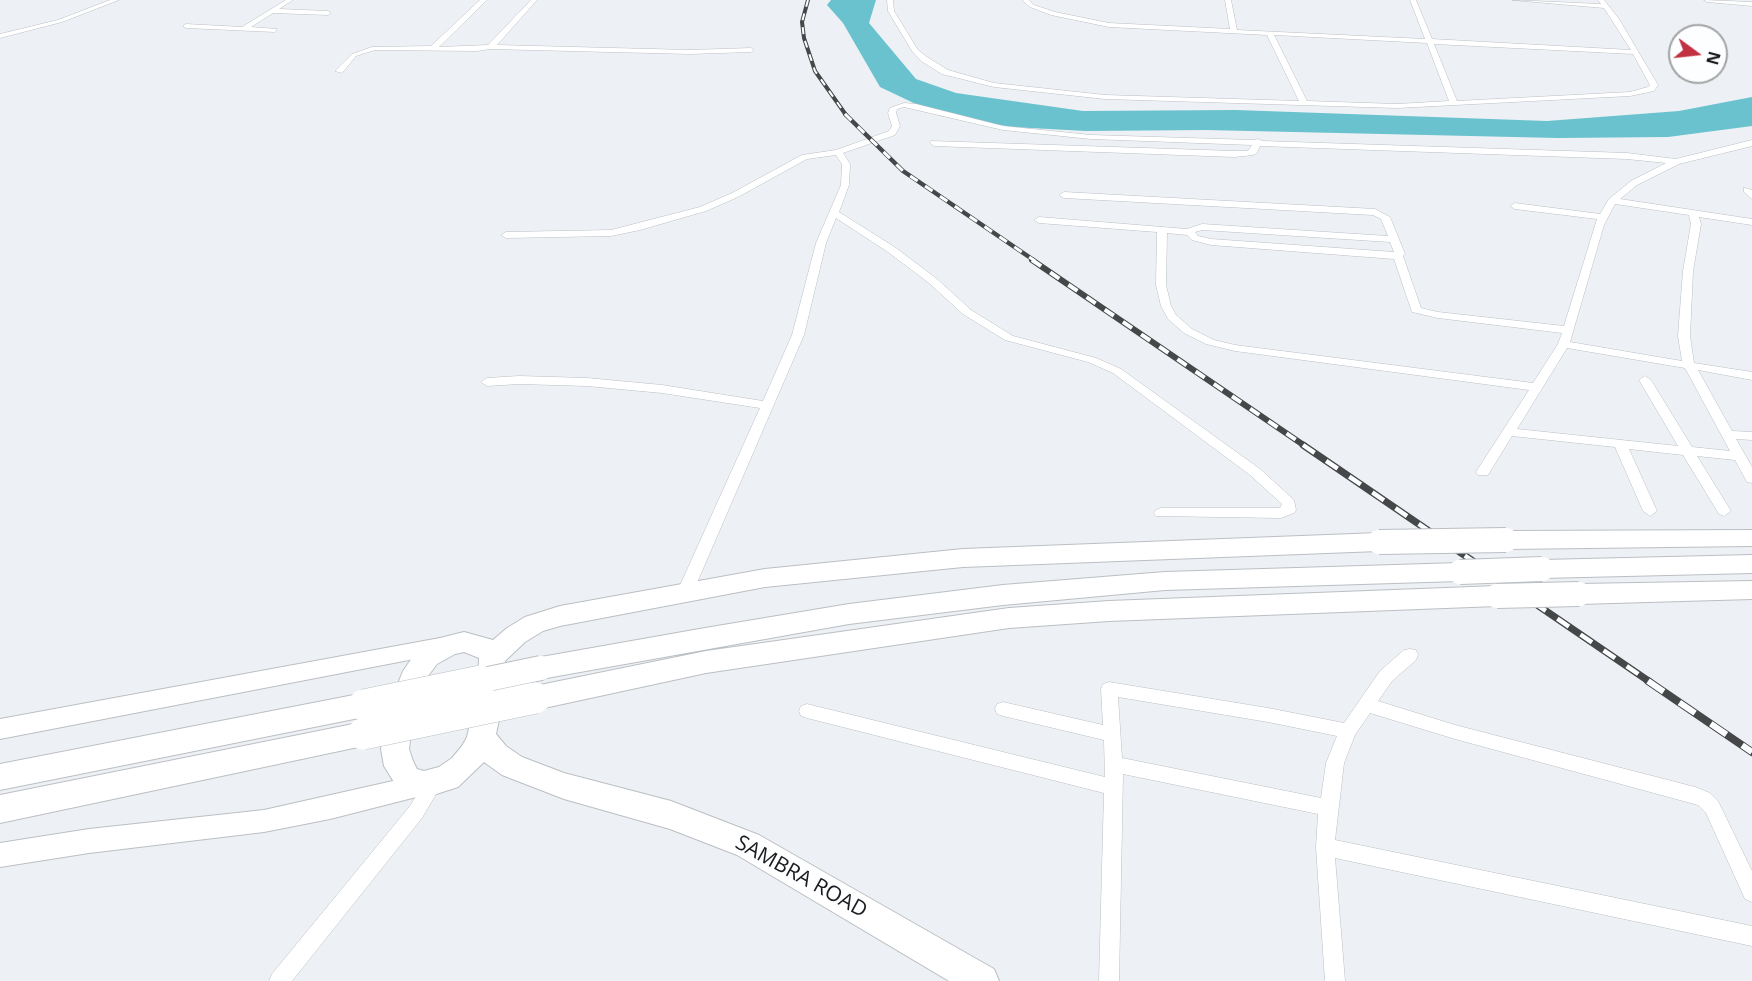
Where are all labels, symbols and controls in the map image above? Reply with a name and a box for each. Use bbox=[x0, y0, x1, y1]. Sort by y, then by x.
north arrow bbox=[1668, 24, 1728, 84]
text: N bbox=[1701, 49, 1726, 67]
street label: SAMBRA ROAD bbox=[731, 830, 871, 924]

